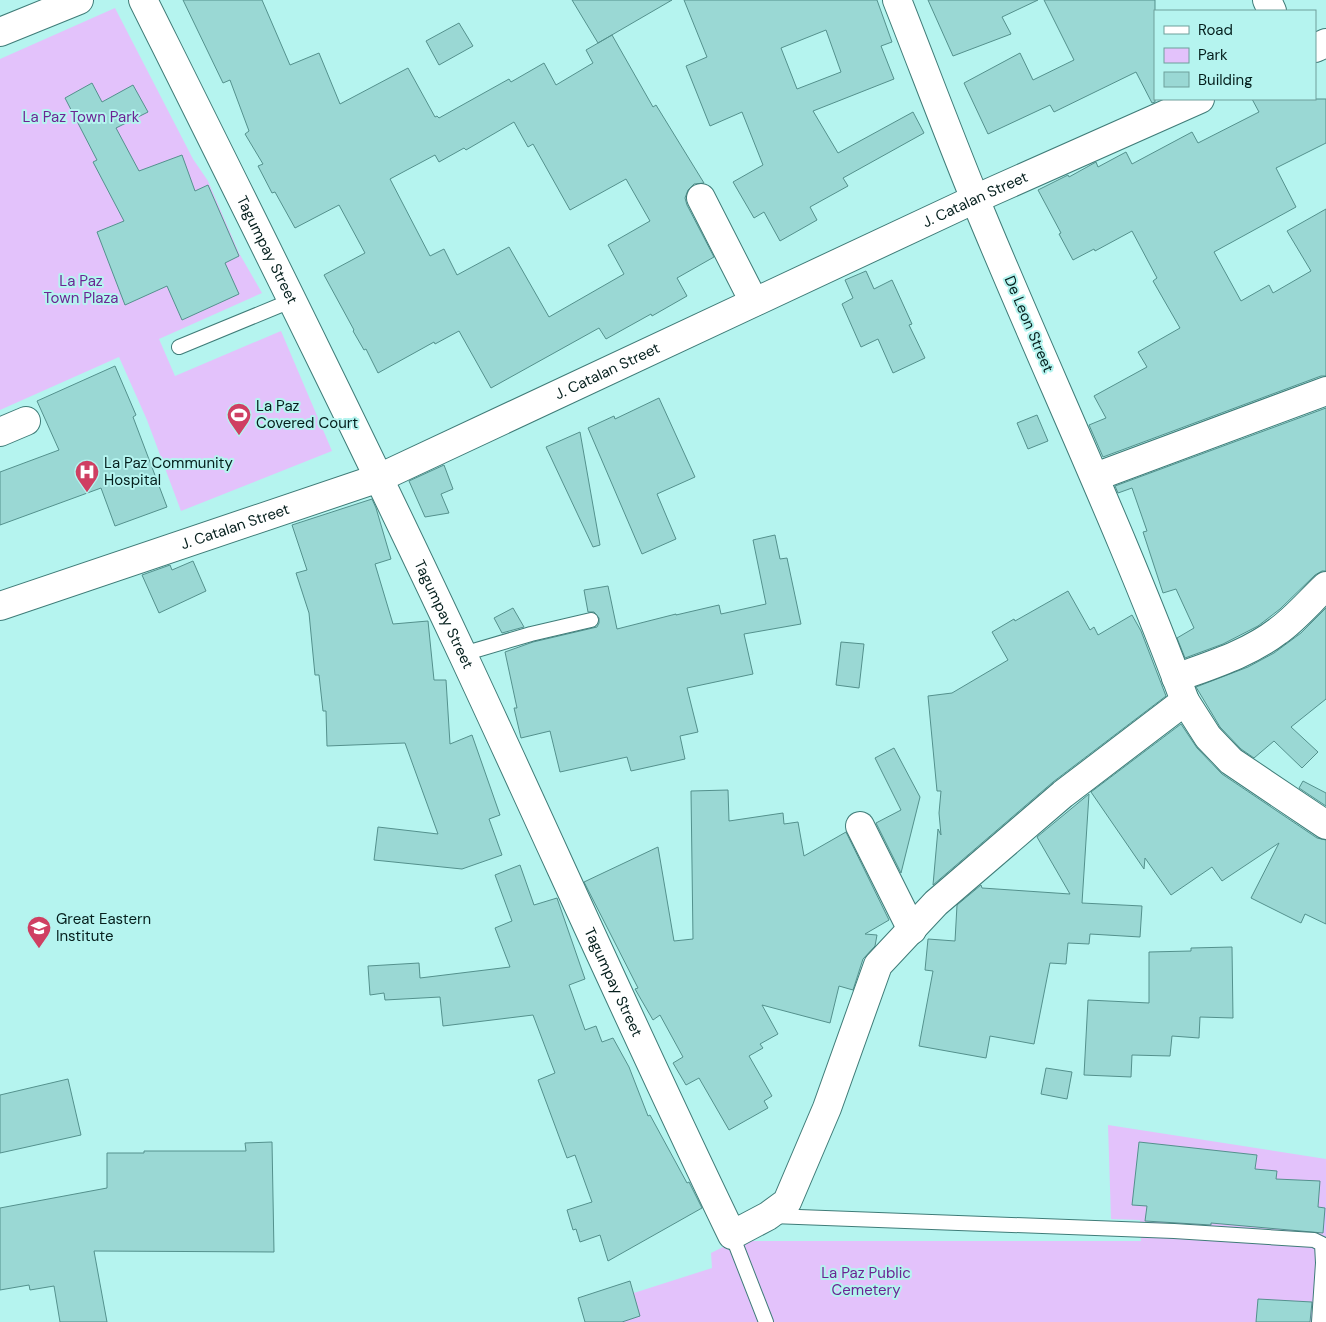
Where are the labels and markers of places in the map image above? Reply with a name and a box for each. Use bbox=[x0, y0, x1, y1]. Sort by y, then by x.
place label: La Paz Covered Court bbox=[256, 396, 358, 433]
sports icon: La Paz Covered Court bbox=[226, 402, 252, 436]
place label: La Paz Community Hospital bbox=[104, 453, 233, 490]
hospital icon: La Paz Community Hospital bbox=[74, 459, 100, 493]
place label: Great Eastern Institute bbox=[56, 909, 151, 946]
school or university icon: Great Eastern Institute bbox=[26, 915, 52, 949]

